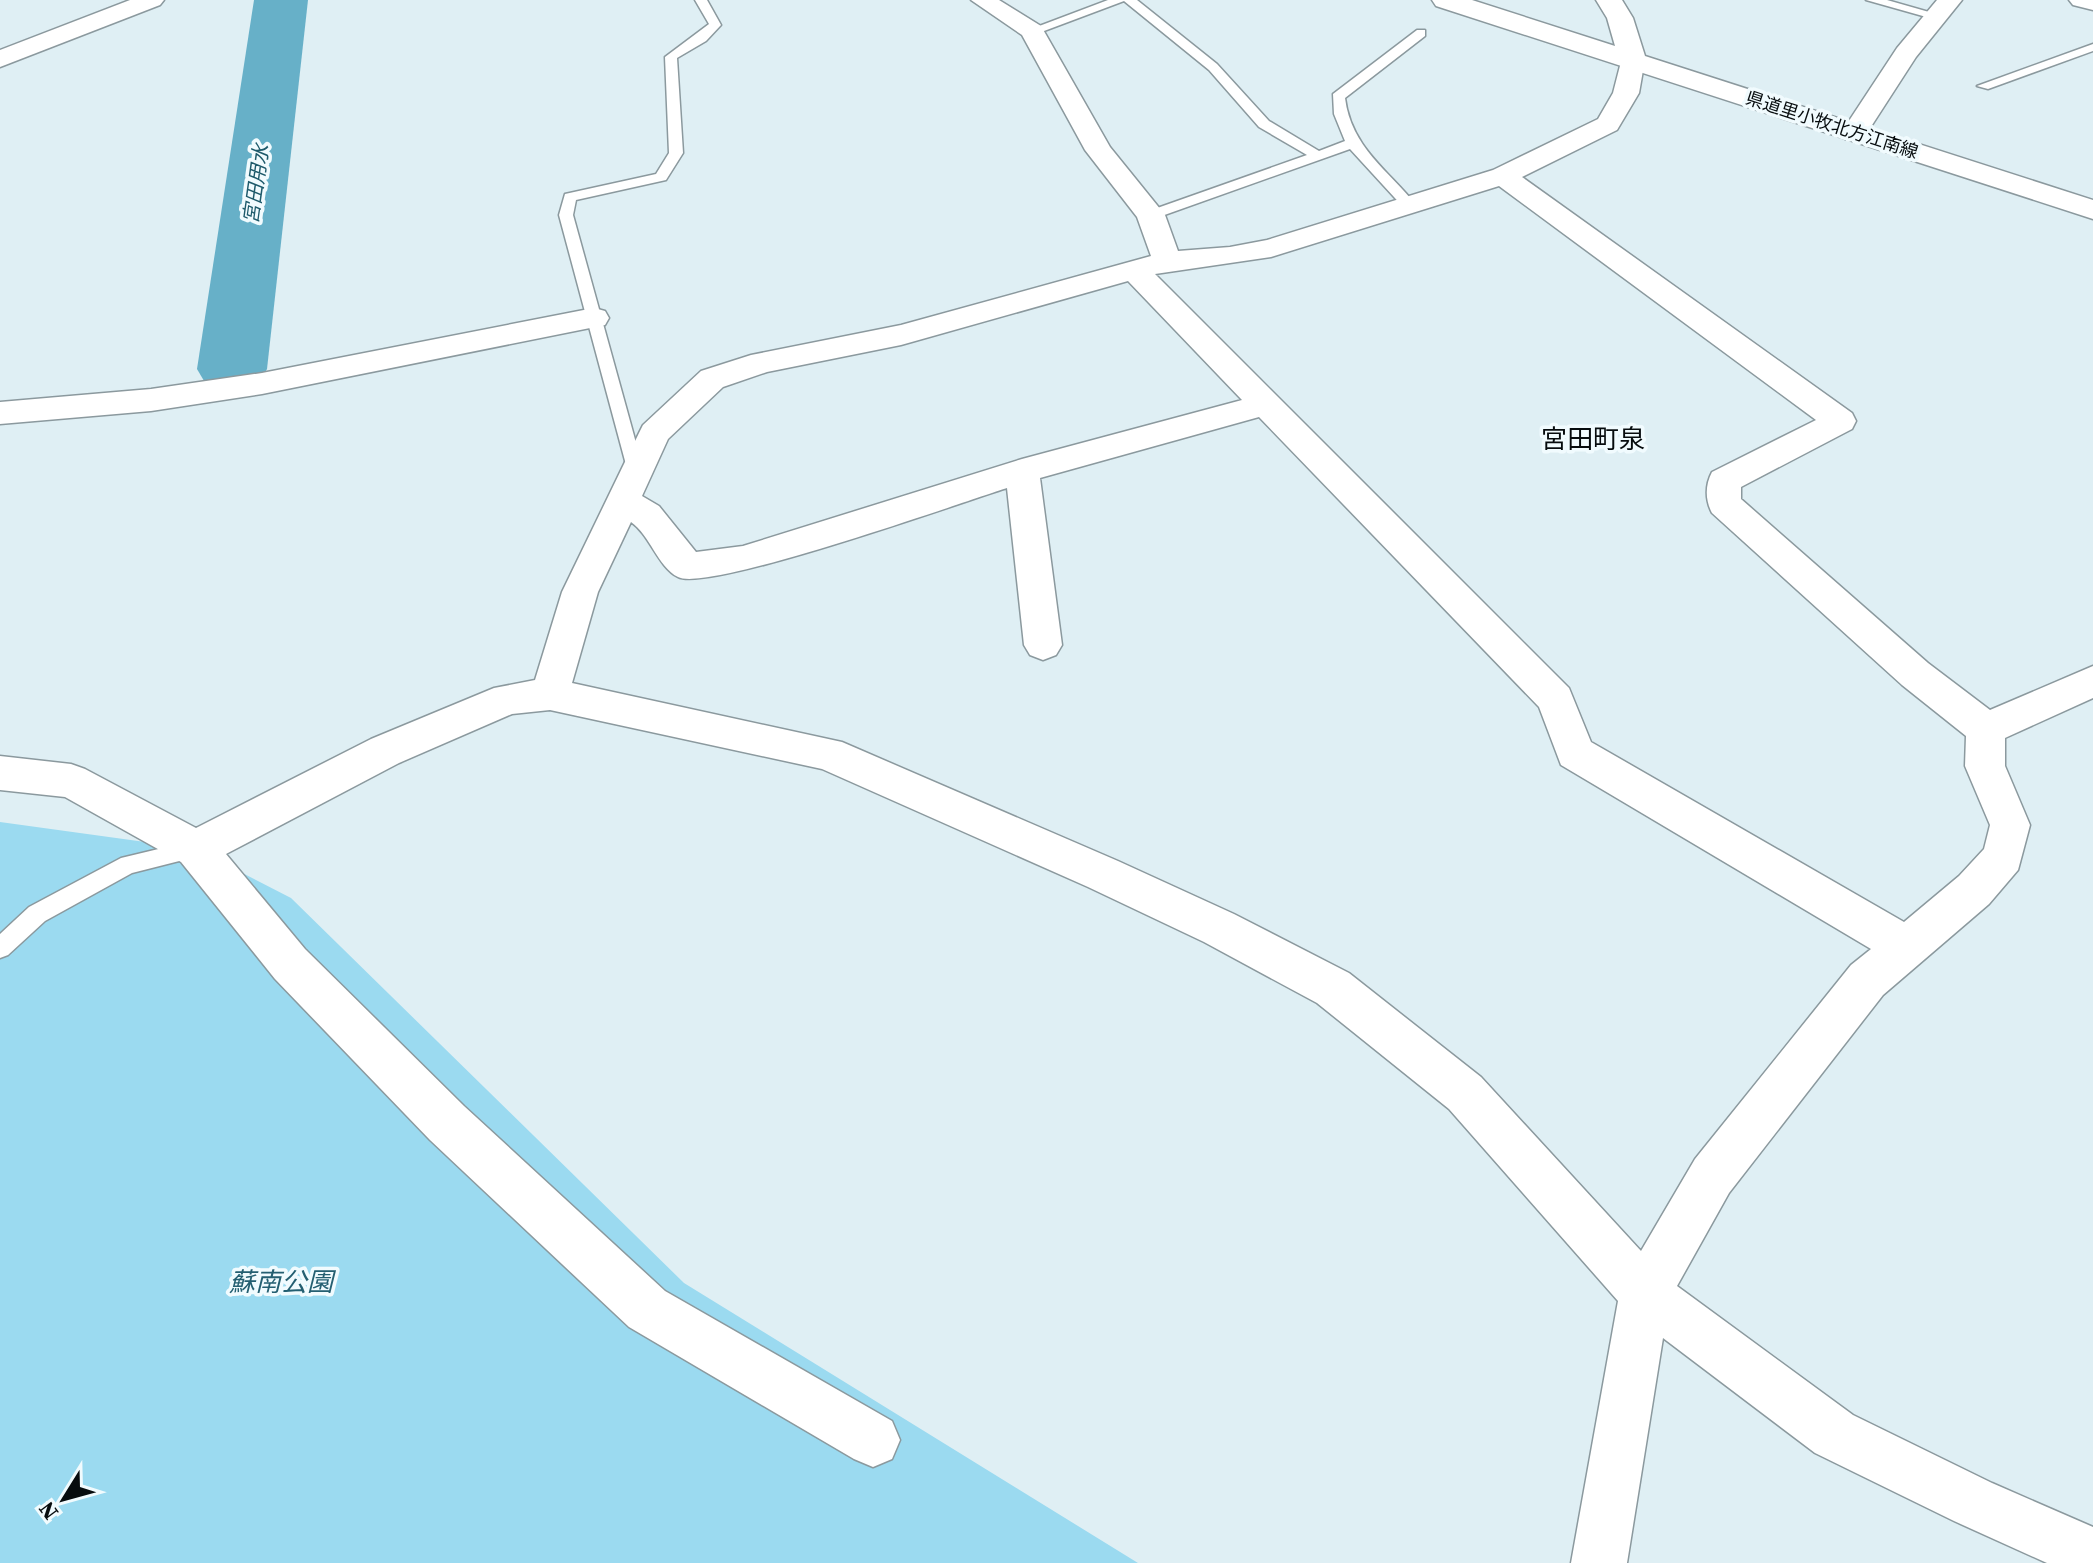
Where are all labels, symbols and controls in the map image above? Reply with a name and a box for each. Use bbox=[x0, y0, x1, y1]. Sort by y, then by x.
street label: 県道里小牧北方江南線 bbox=[1743, 85, 1922, 164]
water label: 宮田用水 bbox=[237, 140, 276, 226]
district label: 宮田町泉 bbox=[1541, 421, 1645, 457]
park label: 蘇南公園 bbox=[229, 1264, 337, 1300]
north arrow bbox=[24, 1459, 104, 1539]
text: N bbox=[31, 1496, 65, 1526]

